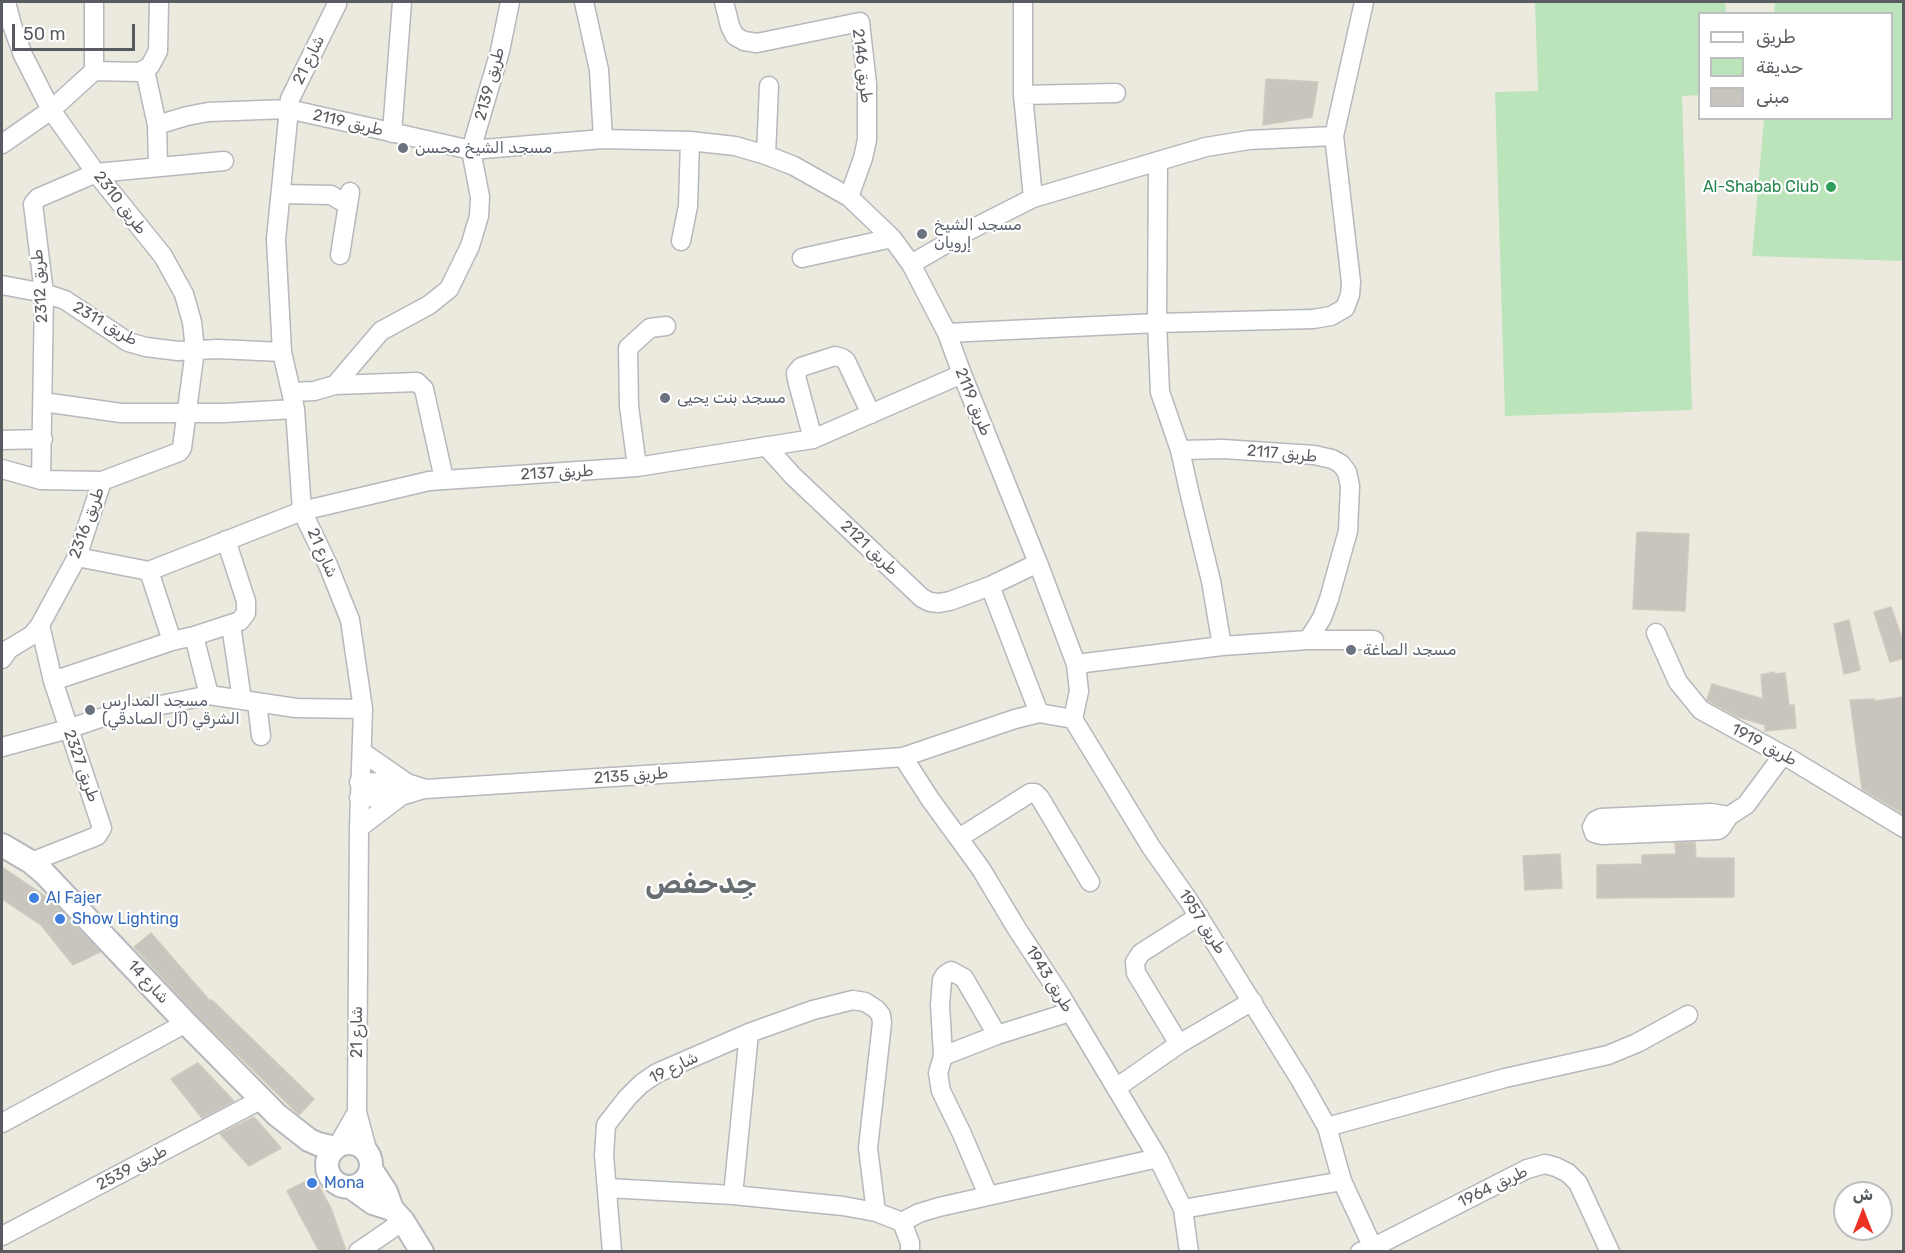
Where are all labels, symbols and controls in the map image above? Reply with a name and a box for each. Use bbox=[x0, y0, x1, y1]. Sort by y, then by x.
scale bar bbox=[15, 12, 138, 50]
legend bbox=[1698, 12, 1893, 120]
text: 50 m bbox=[23, 23, 66, 45]
text: طريق bbox=[1756, 26, 1796, 48]
street label: طريق 2146 bbox=[848, 28, 876, 104]
street label: شارع 21 bbox=[289, 32, 329, 88]
street label: طريق 2139 bbox=[471, 46, 509, 122]
text: حديقة bbox=[1756, 56, 1803, 78]
text: مبنى bbox=[1756, 86, 1790, 108]
street label: طريق 2119 bbox=[311, 106, 385, 140]
place label: مسجد الشيخ محسن bbox=[415, 138, 552, 158]
marker: مسجد الشيخ محسن bbox=[396, 141, 410, 155]
street label: طريق 2310 bbox=[89, 168, 151, 238]
place label: Al-Shabab Club bbox=[1703, 177, 1819, 197]
marker: Al-Shabab Club bbox=[1824, 180, 1838, 194]
place label: مسجد الشيخ إرويان bbox=[934, 215, 1022, 253]
marker: مسجد الشيخ إرويان bbox=[915, 227, 929, 241]
street label: طريق 2312 bbox=[28, 248, 52, 324]
street label: طريق 2311 bbox=[69, 298, 141, 350]
street label: طريق 2119 bbox=[951, 365, 995, 439]
place label: مسجد بنت يحيى bbox=[677, 388, 786, 408]
marker: مسجد بنت يحيى bbox=[658, 391, 672, 405]
street label: طريق 2117 bbox=[1246, 441, 1318, 467]
street label: طريق 2137 bbox=[520, 461, 594, 485]
street label: طريق 2316 bbox=[65, 485, 109, 561]
street label: طريق 2121 bbox=[836, 517, 902, 579]
street label: شارع 21 bbox=[303, 525, 341, 581]
place label: مسجد الصاغة bbox=[1363, 640, 1456, 660]
marker: مسجد الصاغة bbox=[1344, 643, 1358, 657]
place label: مسجد المدارس الشرقي (آل الصادقي) bbox=[102, 691, 240, 729]
marker: مسجد المدارس الشرقي (آل الصادقي) bbox=[83, 703, 97, 717]
street label: طريق 1919 bbox=[1728, 720, 1800, 770]
street label: طريق 2327 bbox=[59, 727, 103, 805]
street label: طريق 2135 bbox=[593, 764, 669, 788]
district label: جِدحفص bbox=[645, 868, 757, 902]
street label: طريق 1957 bbox=[1174, 886, 1230, 958]
place label: Al Fajer bbox=[46, 888, 102, 908]
marker: Al Fajer bbox=[27, 891, 41, 905]
place label: Show Lighting bbox=[72, 909, 179, 929]
marker: Show Lighting bbox=[53, 912, 67, 926]
street label: طريق 1943 bbox=[1021, 942, 1077, 1016]
street label: شارع 14 bbox=[123, 956, 173, 1008]
street label: شارع 21 bbox=[347, 1006, 367, 1058]
street label: شارع 19 bbox=[646, 1048, 702, 1088]
street label: طريق 2539 bbox=[93, 1141, 171, 1195]
street label: طريق 1964 bbox=[1455, 1162, 1531, 1212]
place label: Mona bbox=[324, 1173, 364, 1193]
marker: Mona bbox=[305, 1176, 319, 1190]
north arrow bbox=[1833, 1181, 1893, 1241]
text: ش bbox=[1853, 1185, 1873, 1204]

